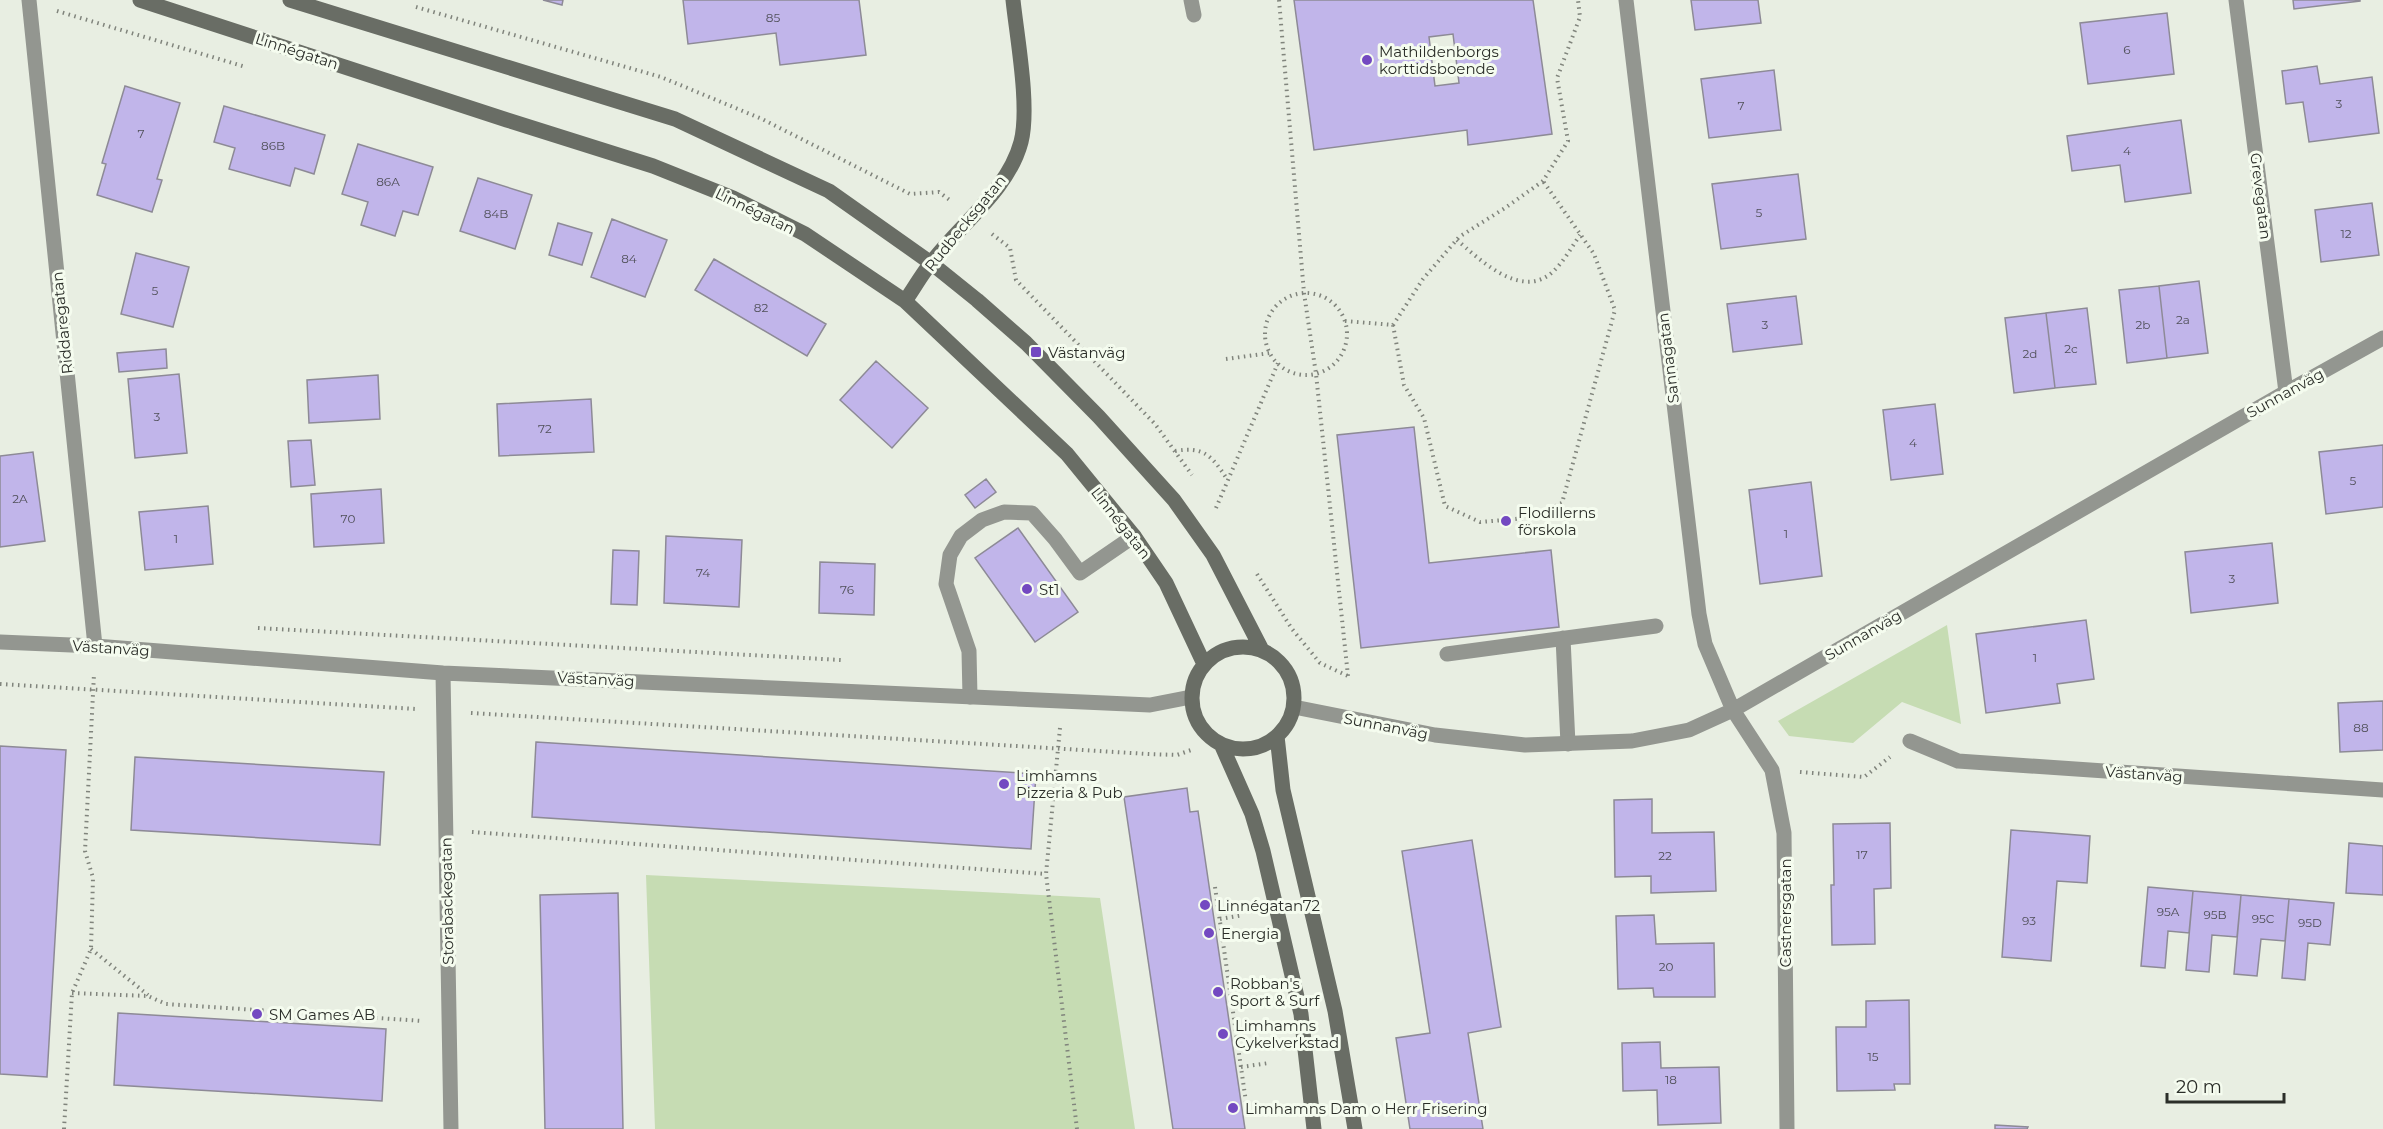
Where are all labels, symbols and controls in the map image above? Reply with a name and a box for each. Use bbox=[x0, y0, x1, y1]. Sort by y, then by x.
house number: 85 bbox=[766, 10, 780, 25]
street label: Linnégatan bbox=[253, 29, 341, 73]
place label: Mathildenborgs korttidsboende bbox=[1379, 42, 1499, 78]
house number: 6 bbox=[2123, 42, 2131, 57]
marker: Mathildenborgs korttidsboende bbox=[1360, 53, 1374, 67]
house number: 3 bbox=[2336, 96, 2343, 111]
house number: 7 bbox=[1737, 98, 1745, 113]
house number: 7 bbox=[137, 126, 145, 141]
house number: 86B bbox=[261, 138, 285, 153]
house number: 4 bbox=[2123, 143, 2131, 158]
street label: Grevegatan bbox=[2246, 152, 2276, 240]
street label: Rudbecksgatan bbox=[920, 171, 1010, 275]
house number: 86A bbox=[376, 174, 400, 189]
street label: Linnégatan bbox=[712, 184, 798, 238]
house number: 5 bbox=[1756, 205, 1763, 220]
house number: 84B bbox=[484, 206, 508, 221]
house number: 12 bbox=[2340, 226, 2352, 241]
house number: 84 bbox=[621, 251, 637, 266]
street label: Riddaregatan bbox=[47, 271, 77, 375]
house number: 5 bbox=[152, 283, 159, 298]
house number: 82 bbox=[754, 300, 768, 315]
street label: Sannagatan bbox=[1653, 312, 1683, 404]
house number: 2a bbox=[2176, 312, 2190, 327]
house number: 3 bbox=[1762, 317, 1769, 332]
house number: 2b bbox=[2136, 317, 2150, 332]
house number: 2c bbox=[2064, 341, 2078, 356]
place label: Västanväg bbox=[1048, 343, 1125, 362]
marker: Västanväg bbox=[1029, 345, 1043, 359]
house number: 2d bbox=[2023, 346, 2037, 361]
street label: Sunnanväg bbox=[2243, 364, 2327, 422]
house number: 3 bbox=[154, 409, 161, 424]
house number: 72 bbox=[538, 421, 552, 436]
house number: 4 bbox=[1909, 435, 1917, 450]
house number: 5 bbox=[2350, 473, 2357, 488]
street label: Linnégatan bbox=[1087, 483, 1155, 563]
house number: 2A bbox=[12, 491, 28, 506]
place label: Flodillerns förskola bbox=[1518, 503, 1596, 539]
house number: 70 bbox=[341, 511, 355, 526]
marker: Flodillerns förskola bbox=[1499, 514, 1513, 528]
house number: 1 bbox=[1784, 526, 1788, 541]
house number: 1 bbox=[174, 531, 178, 546]
house number: 74 bbox=[696, 565, 710, 580]
house number: 3 bbox=[2229, 571, 2236, 586]
place label: St1 bbox=[1039, 580, 1059, 599]
house number: 76 bbox=[840, 582, 854, 597]
marker: St1 bbox=[1020, 582, 1034, 596]
street label: Sunnanväg bbox=[1821, 605, 1905, 665]
street label: Västanväg bbox=[72, 636, 150, 660]
house number: 1 bbox=[2033, 650, 2037, 665]
street label: Västanväg bbox=[557, 667, 635, 691]
street label: Sunnanväg bbox=[1342, 709, 1430, 743]
house number: 88 bbox=[2353, 720, 2369, 735]
street label: Västanväg bbox=[2105, 762, 2183, 786]
place label: Limhamns Pizzeria & Pub bbox=[1016, 766, 1123, 802]
marker: Limhamns Pizzeria & Pub bbox=[997, 777, 1011, 791]
street label: Storabackegatan bbox=[436, 837, 458, 965]
house number: 17 bbox=[1856, 847, 1868, 862]
house number: 22 bbox=[1658, 848, 1672, 863]
street label: Castnersgatan bbox=[1776, 858, 1795, 968]
place label: Linnégatan72 bbox=[1217, 896, 1320, 915]
marker: Linnégatan72 bbox=[1198, 898, 1212, 912]
house number: 95A bbox=[2157, 904, 2180, 919]
house number: 95B bbox=[2203, 907, 2227, 922]
house number: 95C bbox=[2252, 911, 2275, 926]
house number: 93 bbox=[2022, 913, 2036, 928]
house number: 95D bbox=[2298, 915, 2322, 930]
place label: Energia bbox=[1221, 924, 1279, 943]
marker: Energia bbox=[1202, 926, 1216, 940]
house number: 20 bbox=[1659, 959, 1673, 974]
place label: Robban's Sport & Surf bbox=[1230, 974, 1320, 1010]
marker: Robban's Sport & Surf bbox=[1211, 985, 1225, 999]
place label: SM Games AB bbox=[269, 1005, 375, 1024]
marker: SM Games AB bbox=[250, 1007, 264, 1021]
place label: Limhamns Cykelverkstad bbox=[1235, 1016, 1339, 1052]
marker: Limhamns Cykelverkstad bbox=[1216, 1027, 1230, 1041]
house number: 15 bbox=[1867, 1049, 1879, 1064]
scale bar bbox=[2167, 1066, 2284, 1104]
house number: 18 bbox=[1665, 1072, 1677, 1087]
text: 20 m bbox=[2176, 1076, 2222, 1098]
place label: Limhamns Dam o Herr Frisering bbox=[1245, 1099, 1488, 1118]
marker: Limhamns Dam o Herr Frisering bbox=[1226, 1101, 1240, 1115]

